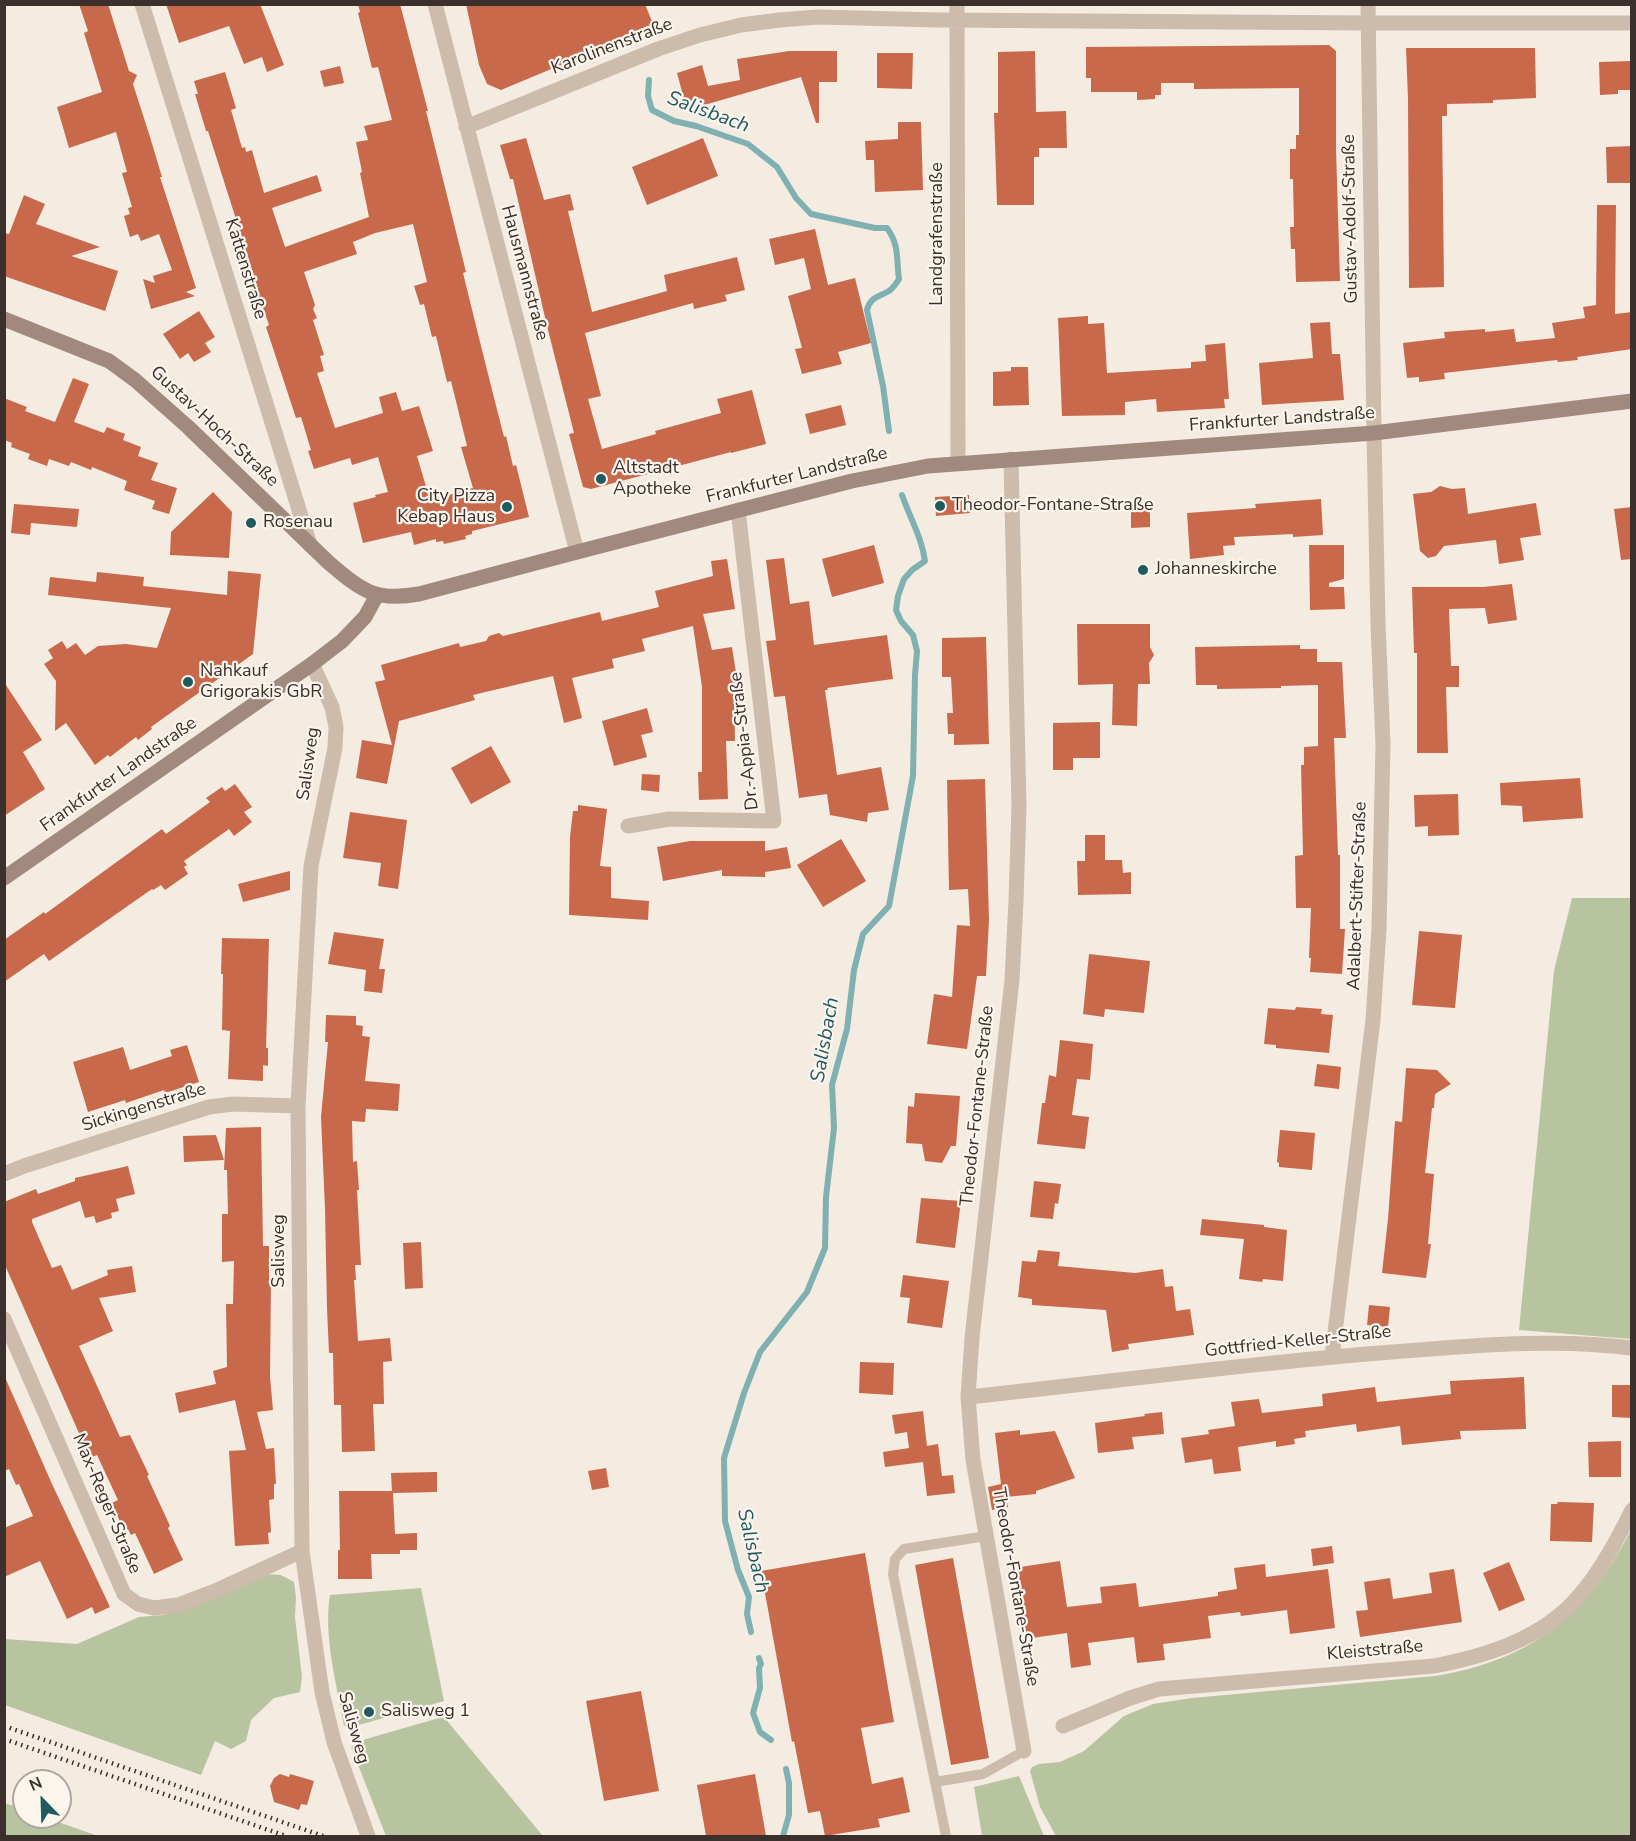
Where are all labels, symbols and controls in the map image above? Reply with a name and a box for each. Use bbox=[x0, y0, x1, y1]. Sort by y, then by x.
street label: Karolinenstraße bbox=[548, 14, 676, 80]
water label: Salisbach bbox=[664, 87, 752, 139]
street label: Gustav-Adolf-Straße bbox=[1339, 134, 1363, 304]
street label: Landgrafenstraße bbox=[927, 162, 949, 306]
street label: Hausmannstraße bbox=[496, 203, 552, 343]
street label: Kattenstraße bbox=[219, 216, 271, 322]
street label: Gustav-Hoch-Straße bbox=[145, 362, 283, 492]
street label: Frankfurter Landstraße bbox=[1188, 403, 1376, 437]
street label: Frankfurter Landstraße bbox=[704, 443, 890, 509]
place label: Altstadt Apotheke bbox=[613, 458, 691, 500]
marker: Altstadt Apotheke bbox=[594, 472, 608, 486]
place label: City Pizza Kebap Haus bbox=[397, 486, 495, 528]
place label: Theodor-Fontane-Straße bbox=[952, 495, 1154, 517]
marker: Theodor-Fontane-Straße bbox=[933, 499, 947, 513]
marker: City Pizza Kebap Haus bbox=[500, 500, 514, 514]
place label: Rosenau bbox=[263, 512, 333, 534]
marker: Rosenau bbox=[244, 516, 258, 530]
place label: Johanneskirche bbox=[1155, 559, 1277, 581]
marker: Johanneskirche bbox=[1136, 563, 1150, 577]
place label: Nahkauf Grigorakis GbR bbox=[200, 661, 322, 704]
street label: Dr.-Appia-Straße bbox=[726, 671, 764, 811]
marker: Nahkauf Grigorakis GbR bbox=[181, 675, 195, 689]
street label: Frankfurter Landstraße bbox=[37, 713, 201, 837]
street label: Salisweg bbox=[293, 726, 325, 802]
street label: Adalbert-Stifter-Straße bbox=[1344, 801, 1372, 991]
water label: Salisbach bbox=[807, 996, 845, 1084]
street label: Theodor-Fontane-Straße bbox=[957, 1005, 999, 1207]
street label: Sickingenstraße bbox=[79, 1079, 209, 1137]
street label: Salisweg bbox=[269, 1214, 291, 1288]
street label: Gottfried-Keller-Straße bbox=[1204, 1321, 1392, 1363]
street label: Max-Reger-Straße bbox=[67, 1431, 145, 1577]
street label: Theodor-Fontane-Straße bbox=[987, 1486, 1043, 1688]
water label: Salisbach bbox=[731, 1506, 773, 1596]
street label: Kleiststraße bbox=[1326, 1636, 1424, 1666]
street label: Salisweg bbox=[332, 1690, 374, 1766]
place label: Salisweg 1 bbox=[381, 1701, 470, 1723]
marker: Salisweg 1 bbox=[362, 1705, 376, 1719]
north arrow bbox=[12, 1769, 72, 1829]
text: N bbox=[26, 1772, 46, 1797]

